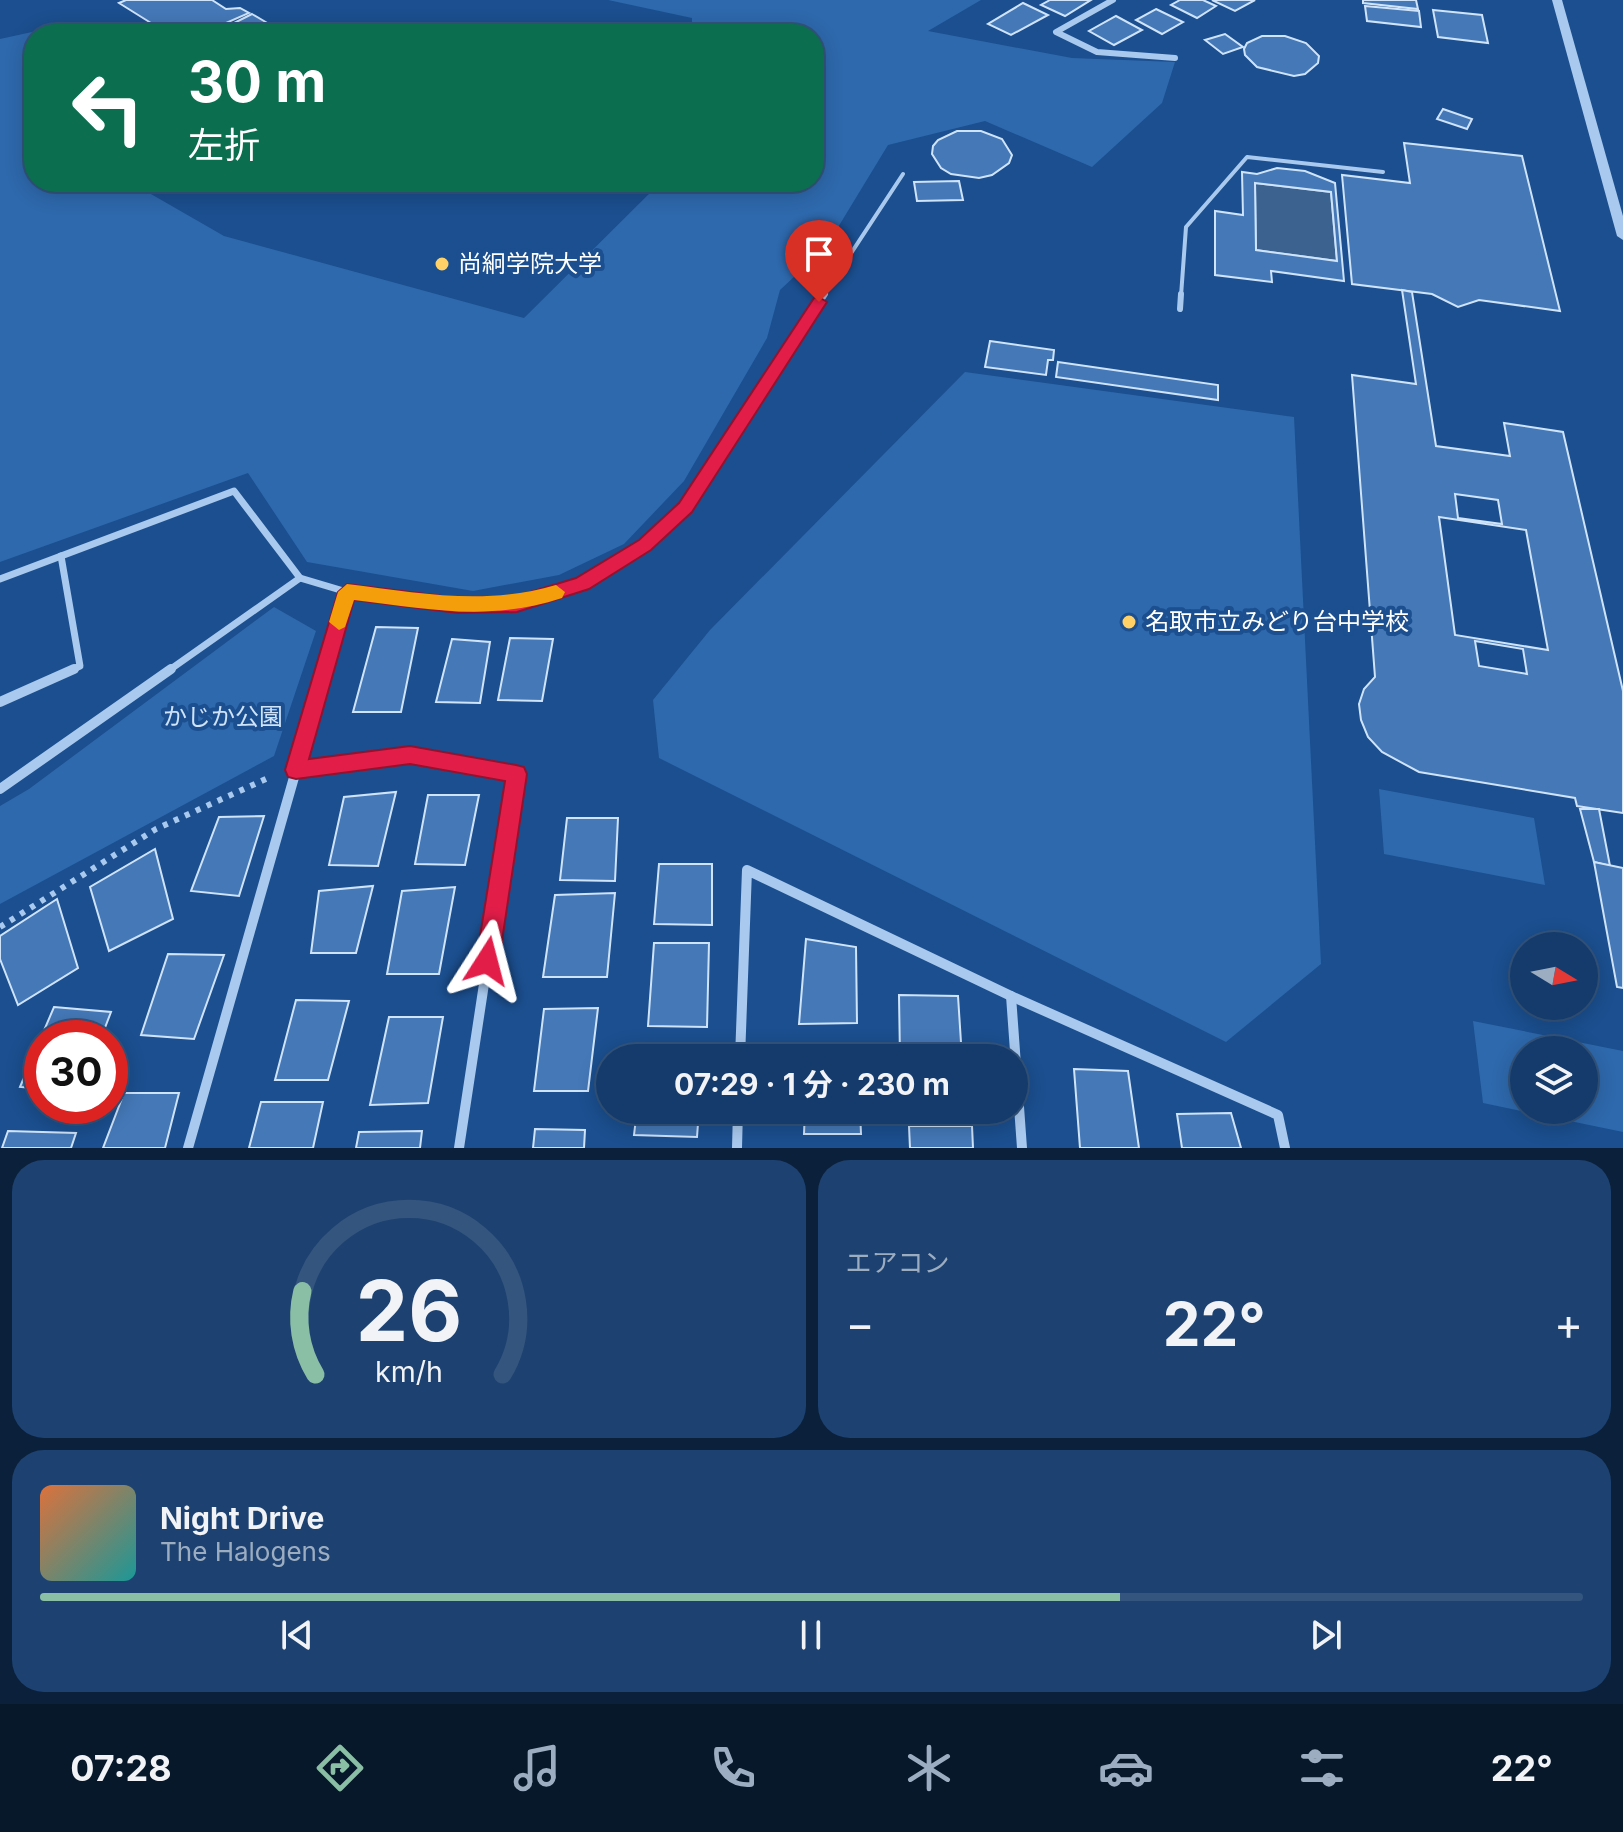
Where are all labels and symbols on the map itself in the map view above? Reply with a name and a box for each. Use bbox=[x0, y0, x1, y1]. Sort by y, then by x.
pin bbox=[785, 220, 853, 302]
place label: 尚絅学院大学 bbox=[458, 249, 602, 278]
marker: 尚絅学院大学 bbox=[433, 255, 451, 273]
place label: 名取市立みどり台中学校 bbox=[1145, 607, 1409, 636]
marker: 名取市立みどり台中学校 bbox=[1120, 613, 1138, 631]
park label: かじか公園 bbox=[163, 702, 283, 731]
position arrow bbox=[445, 919, 529, 1003]
north arrow bbox=[1510, 932, 1598, 1020]
speed limit sign: 30 bbox=[24, 1020, 128, 1124]

